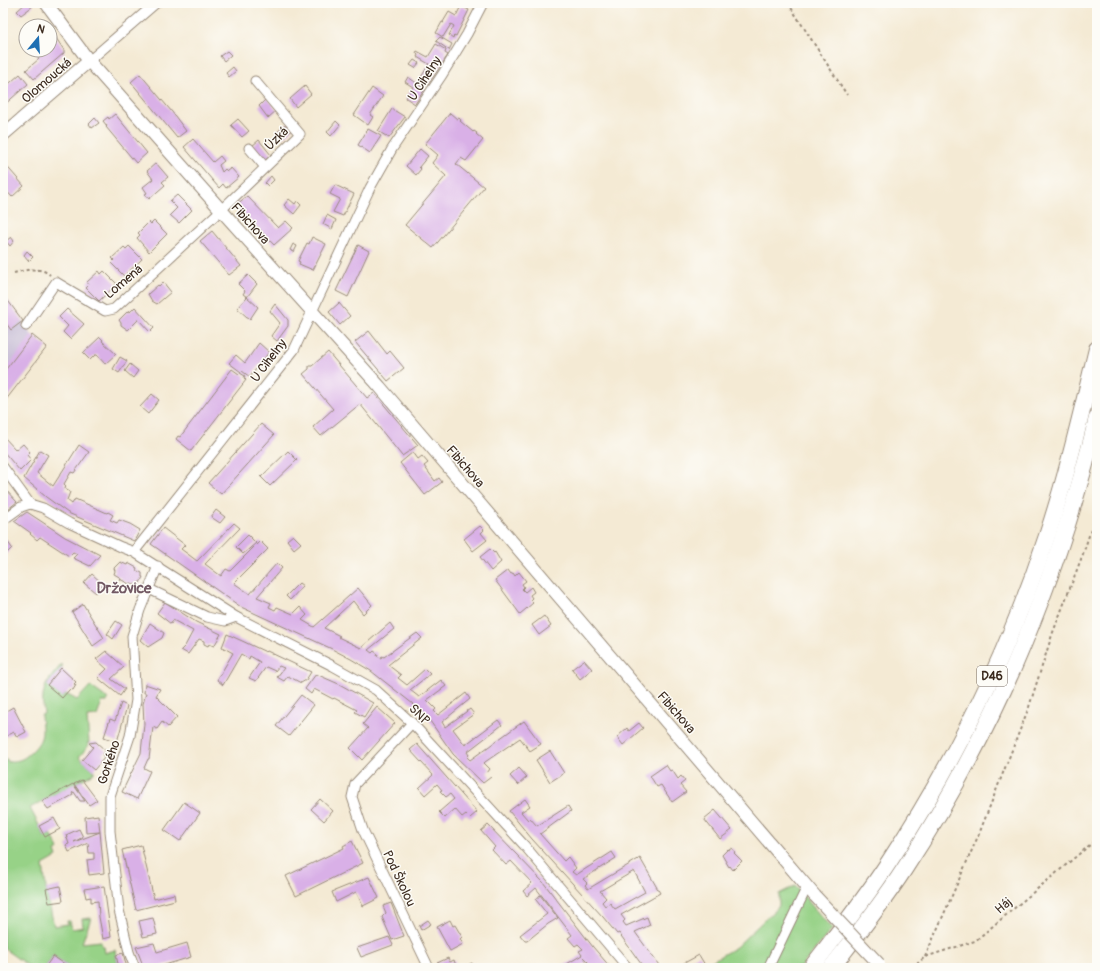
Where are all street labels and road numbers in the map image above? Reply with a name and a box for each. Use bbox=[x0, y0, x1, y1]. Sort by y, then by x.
street label: U Cihelny bbox=[405, 53, 445, 104]
street label: Olomoucká bbox=[18, 55, 75, 107]
street label: Úzká bbox=[261, 124, 292, 154]
street label: Fibichova bbox=[227, 200, 273, 248]
street label: Lomená bbox=[101, 261, 146, 302]
street label: U Cihelny bbox=[247, 335, 291, 385]
street label: Fibichova bbox=[443, 442, 488, 491]
road number: D46 bbox=[977, 666, 1007, 686]
street label: Fibichova bbox=[654, 688, 699, 737]
street label: SNP bbox=[405, 701, 433, 729]
street label: Gorkého bbox=[94, 738, 124, 786]
street label: Pod Školou bbox=[379, 848, 419, 909]
street label: Háj bbox=[992, 894, 1015, 917]

